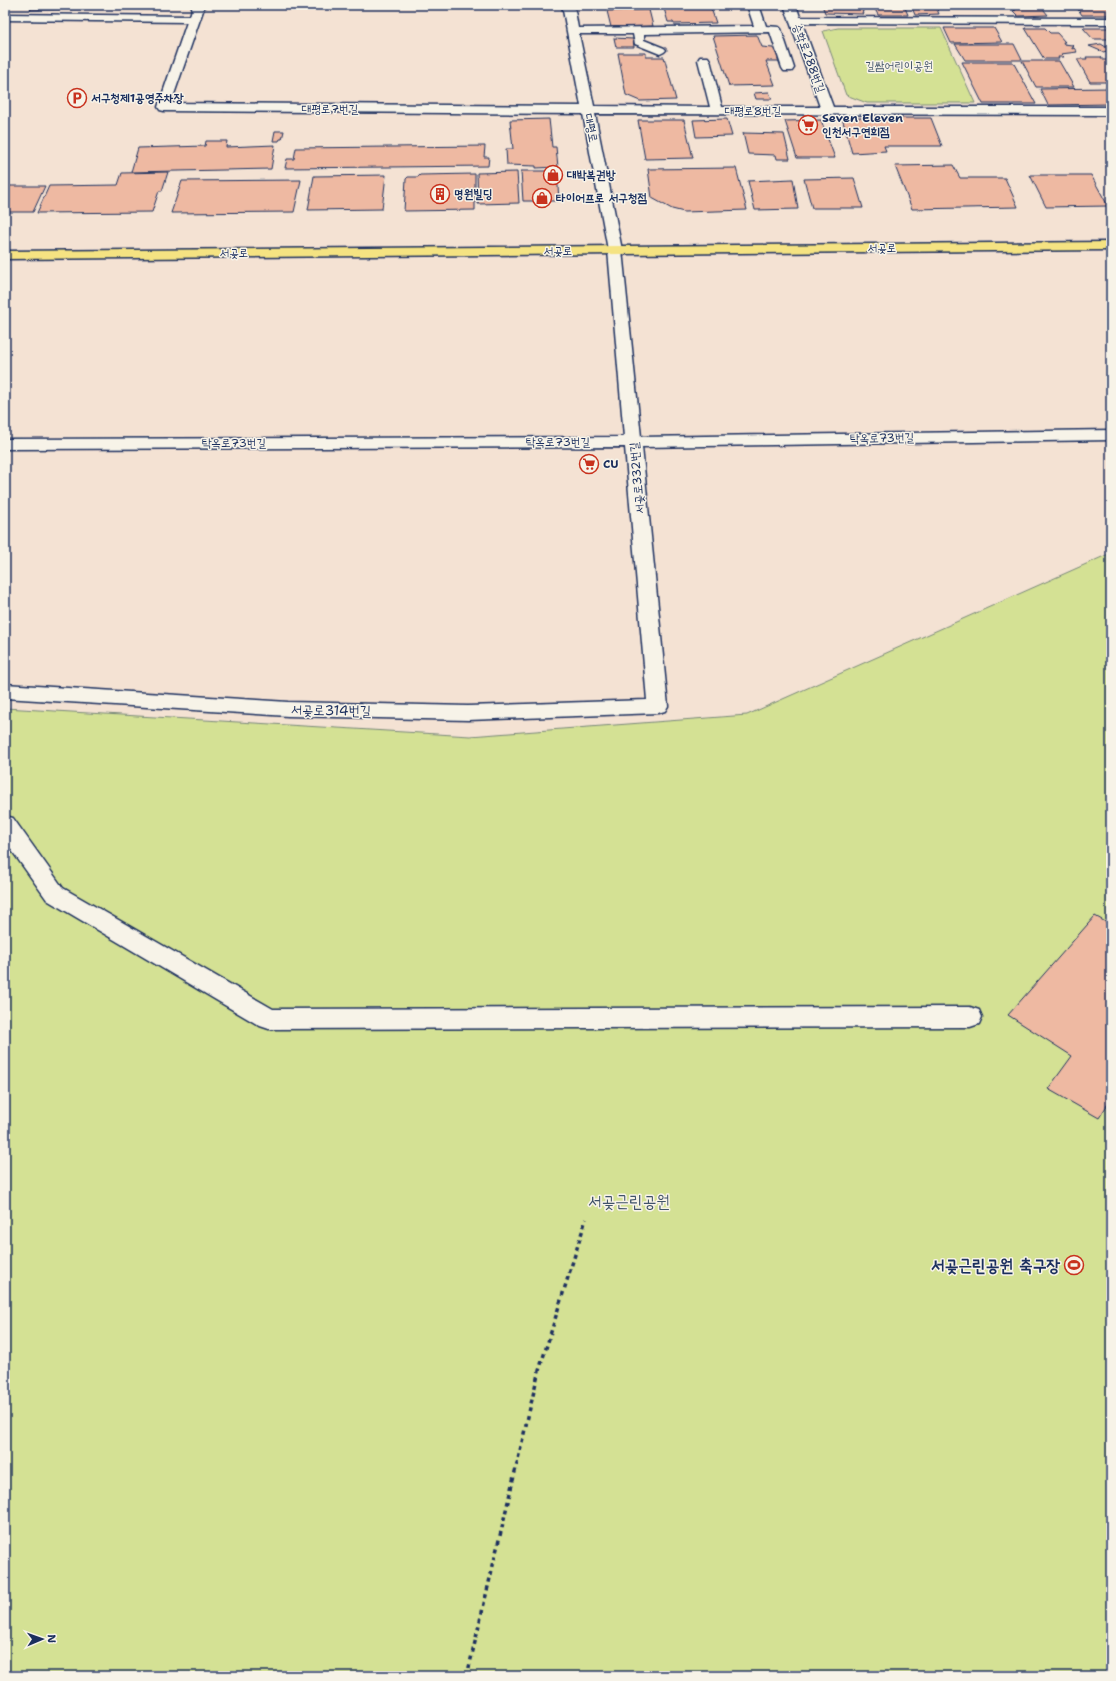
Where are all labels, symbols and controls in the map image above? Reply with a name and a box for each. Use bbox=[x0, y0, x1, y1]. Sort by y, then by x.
street label: 승학로288번길 bbox=[789, 21, 829, 95]
park label: 길쌈어린이공원 bbox=[865, 58, 933, 74]
parking icon: 서구청제1공영주차장 bbox=[66, 87, 88, 109]
place label: 서구청제1공영주차장 bbox=[91, 90, 184, 106]
street label: 대평로7번길 bbox=[302, 101, 359, 117]
street label: 대평로8번길 bbox=[725, 103, 782, 119]
place label: Seven Eleven 인천서구연희점 bbox=[822, 110, 903, 140]
street label: 대평로 bbox=[580, 112, 602, 144]
supermarket icon: Seven Eleven 인천서구연희점 bbox=[797, 114, 819, 136]
shop icon: 대박복권방 bbox=[542, 164, 564, 186]
place label: 대박복권방 bbox=[566, 167, 616, 183]
building icon: 명원빌딩 bbox=[429, 183, 451, 205]
place label: 명원빌딩 bbox=[454, 186, 493, 202]
shop icon: 타이어프로 서구청점 bbox=[531, 187, 553, 209]
place label: 타이어프로 서구청점 bbox=[556, 190, 647, 206]
street label: 서곶로 bbox=[868, 240, 896, 256]
street label: 서곶로 bbox=[544, 243, 572, 259]
street label: 서곶로 bbox=[220, 245, 248, 261]
street label: 탁옥로73번길 bbox=[850, 429, 915, 447]
street label: 탁옥로73번길 bbox=[526, 434, 590, 450]
street label: 탁옥로73번길 bbox=[202, 435, 266, 451]
street label: 서곶로332번길 bbox=[626, 441, 648, 515]
supermarket icon: CU bbox=[578, 453, 600, 475]
place label: CU bbox=[603, 456, 619, 472]
street label: 서곶로314번길 bbox=[291, 700, 372, 720]
park label: 서곶근린공원 bbox=[588, 1190, 670, 1212]
place label: 서곶근린공원 축구장 bbox=[931, 1254, 1060, 1276]
sports icon: 서곶근린공원 축구장 bbox=[1063, 1254, 1085, 1276]
north arrow bbox=[22, 1619, 62, 1659]
text: N bbox=[44, 1634, 59, 1644]

